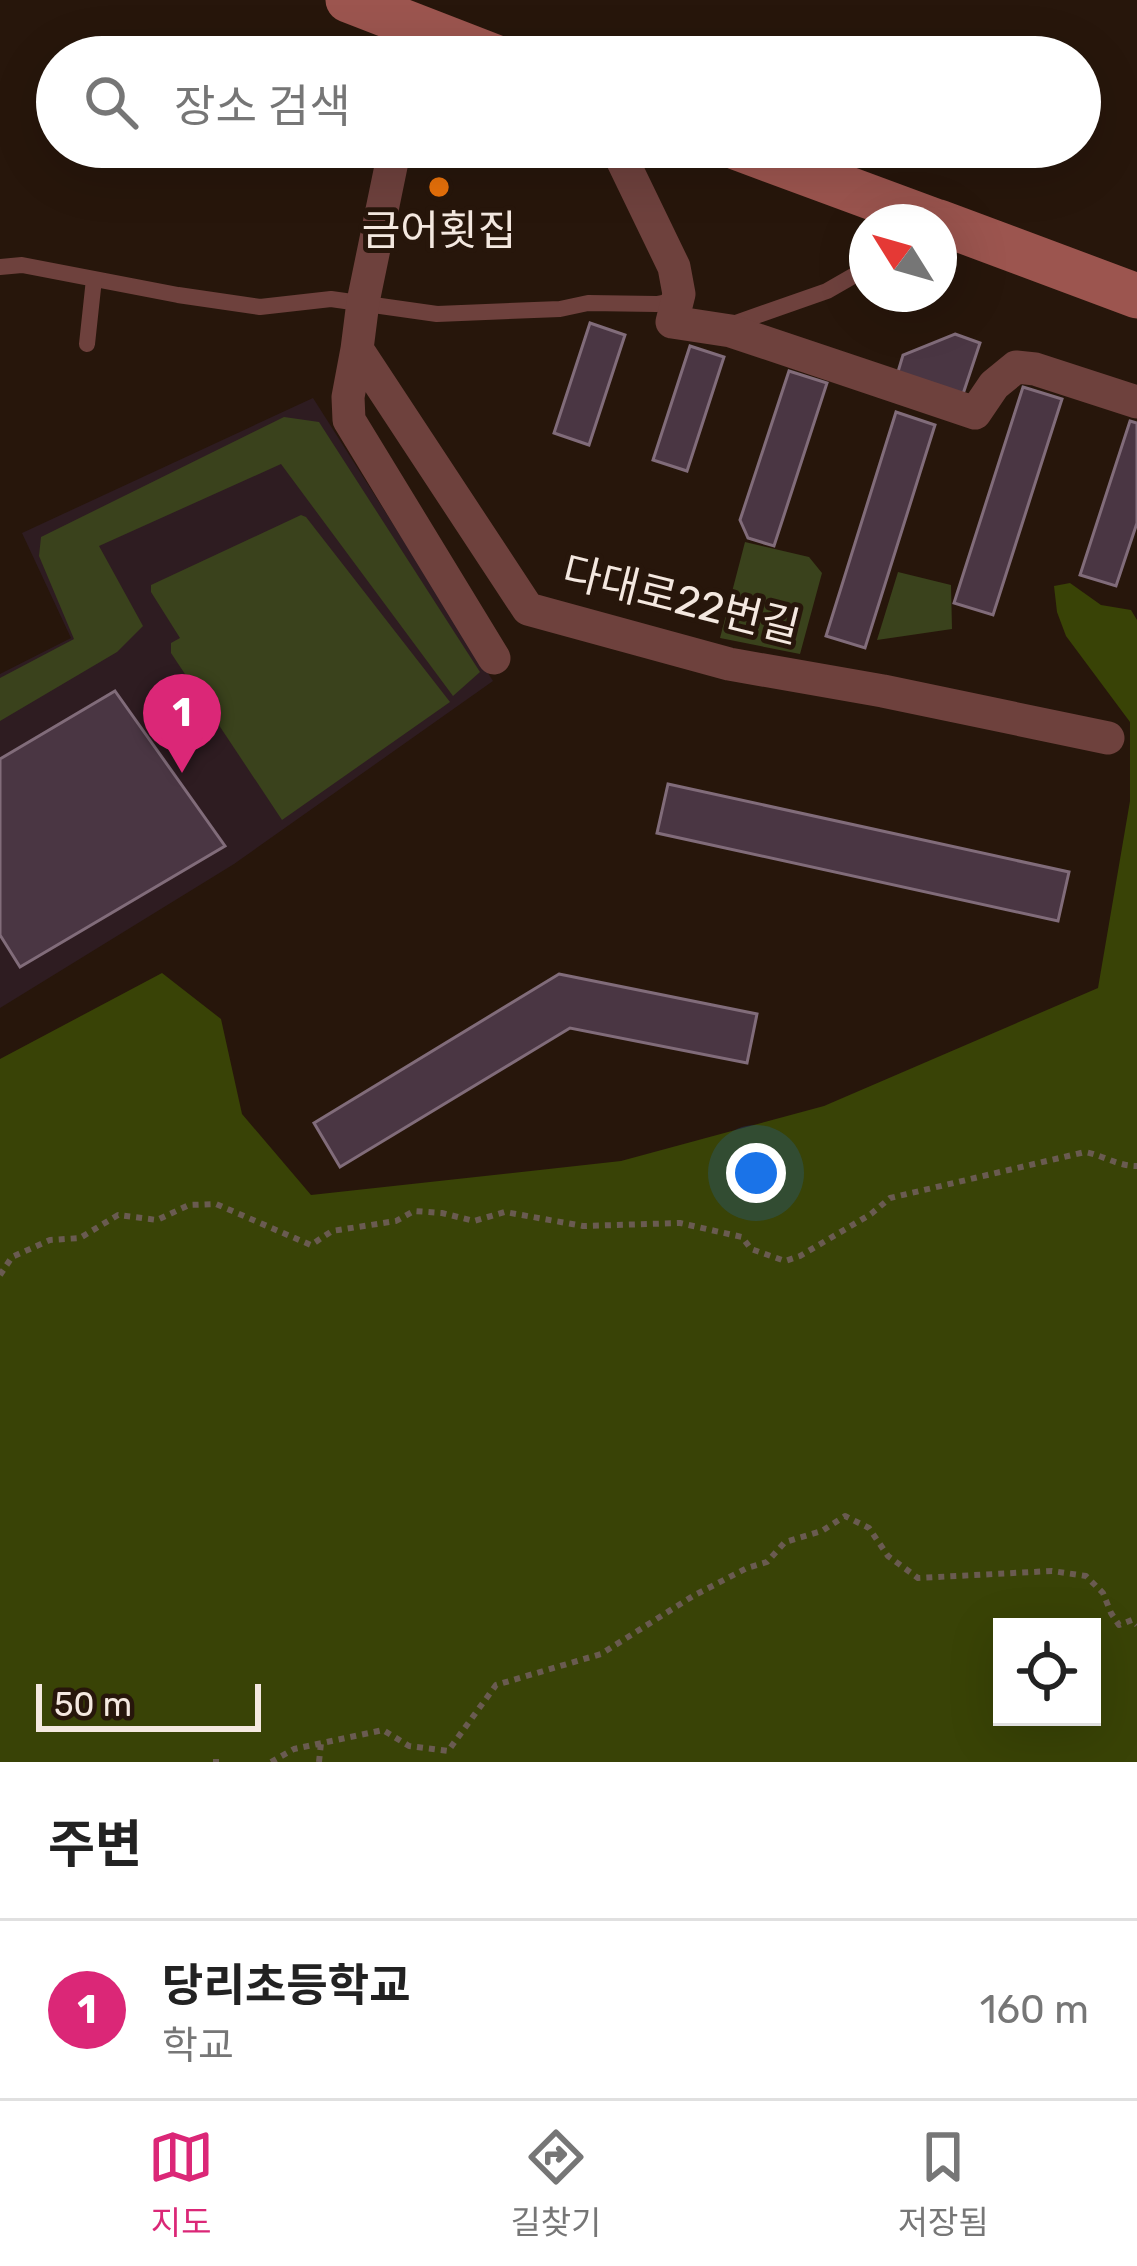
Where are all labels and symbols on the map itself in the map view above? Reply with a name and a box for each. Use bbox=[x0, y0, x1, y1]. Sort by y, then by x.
marker: 금어횟집 bbox=[426, 174, 452, 200]
north arrow bbox=[849, 204, 957, 312]
place label: 금어횟집 bbox=[362, 206, 516, 256]
street label: 다대로22번길 bbox=[557, 546, 805, 654]
pin: 1 bbox=[143, 674, 221, 773]
your location bbox=[726, 1143, 786, 1203]
scale bar bbox=[36, 1678, 261, 1731]

